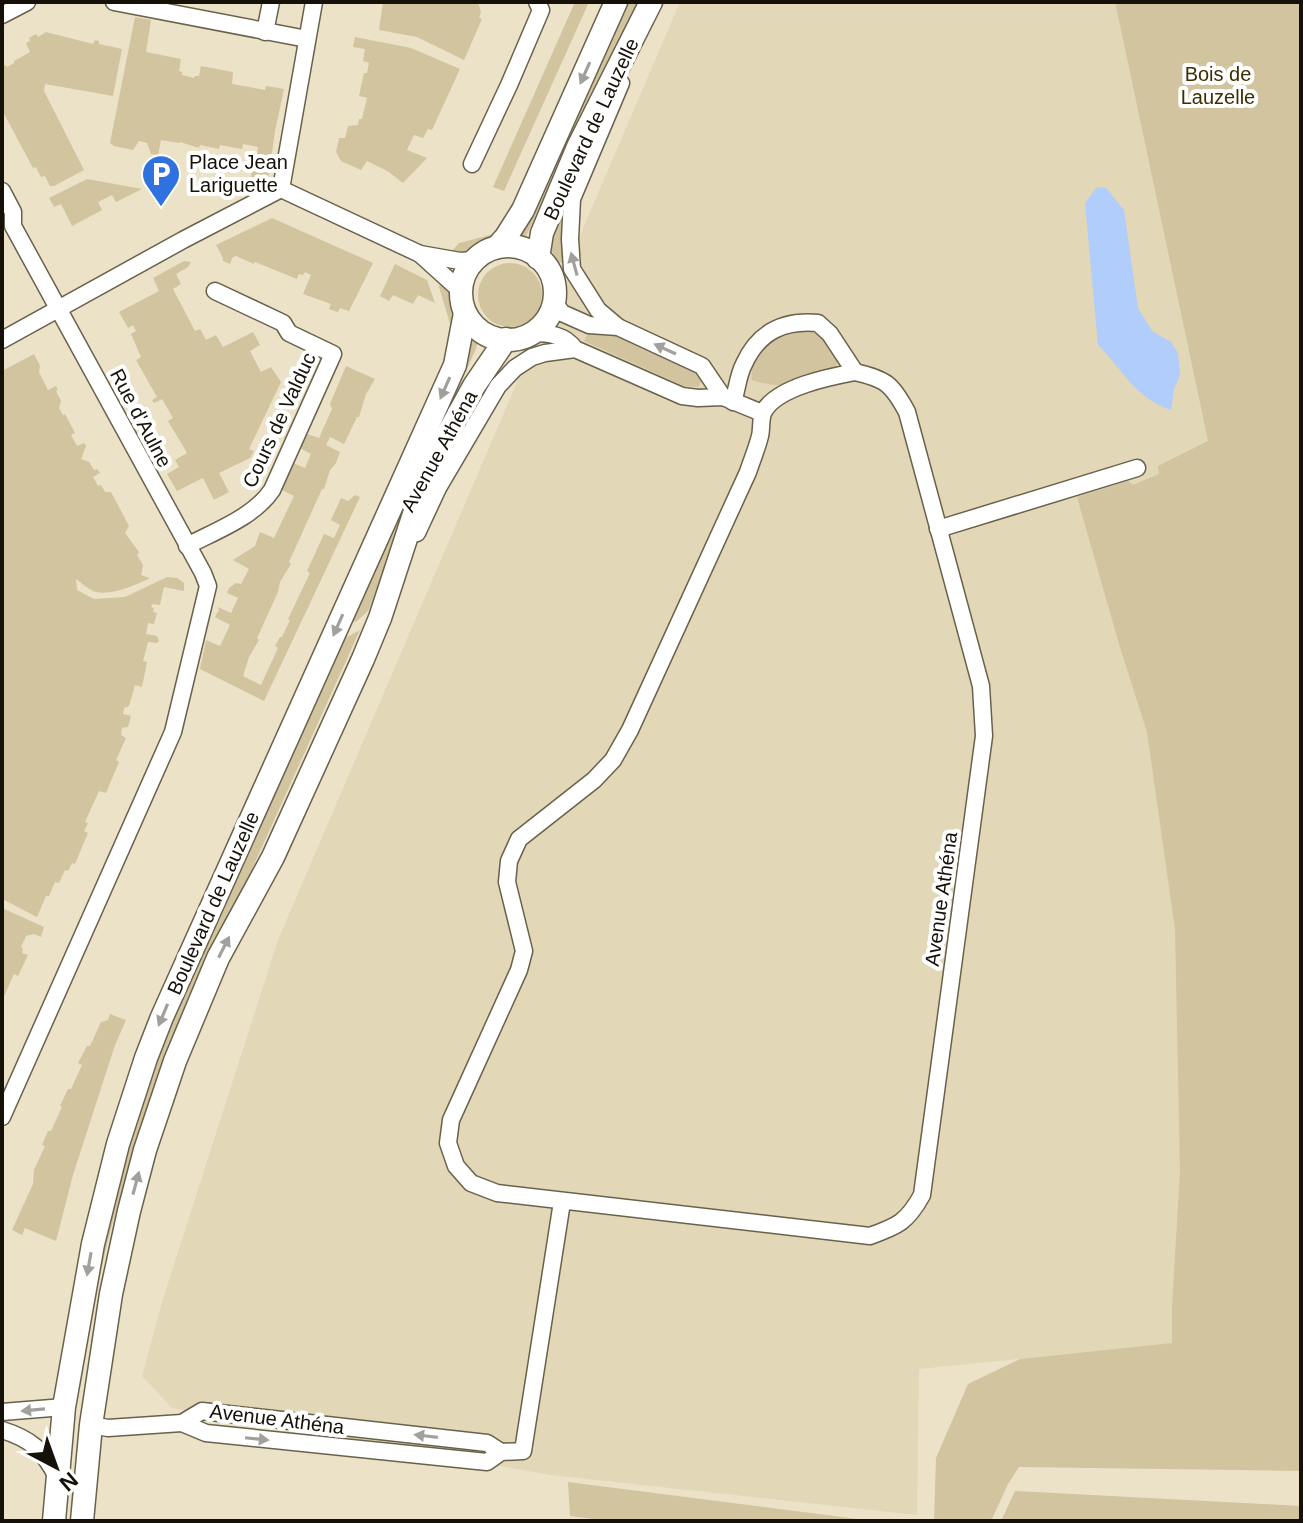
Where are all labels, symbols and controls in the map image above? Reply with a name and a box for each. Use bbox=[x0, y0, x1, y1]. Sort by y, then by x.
street label: Boulevard de Lauzelle bbox=[539, 35, 643, 223]
one-way arrow bbox=[578, 61, 591, 85]
park label: Bois de Lauzelle bbox=[1181, 63, 1255, 108]
place label: Place Jean Lariguette bbox=[189, 151, 288, 196]
parking icon: Place Jean Lariguette bbox=[140, 153, 182, 208]
one-way arrow bbox=[568, 252, 580, 277]
one-way arrow bbox=[654, 342, 677, 356]
street label: Cours de Valduc bbox=[238, 349, 320, 491]
street label: Rue d'Aulne bbox=[106, 365, 176, 471]
one-way arrow bbox=[438, 376, 451, 399]
street label: Avenue Athéna bbox=[397, 386, 482, 516]
one-way arrow bbox=[331, 613, 344, 636]
street label: Boulevard de Lauzelle bbox=[163, 808, 263, 998]
street label: Avenue Athéna bbox=[921, 830, 961, 968]
one-way arrow bbox=[218, 936, 231, 959]
one-way arrow bbox=[156, 1003, 169, 1027]
one-way arrow bbox=[131, 1171, 143, 1196]
one-way arrow bbox=[83, 1252, 95, 1277]
street label: Avenue Athéna bbox=[209, 1400, 346, 1438]
one-way arrow bbox=[20, 1404, 45, 1417]
north arrow bbox=[16, 1427, 96, 1507]
one-way arrow bbox=[413, 1430, 438, 1443]
one-way arrow bbox=[245, 1432, 270, 1445]
text: N bbox=[55, 1467, 83, 1496]

